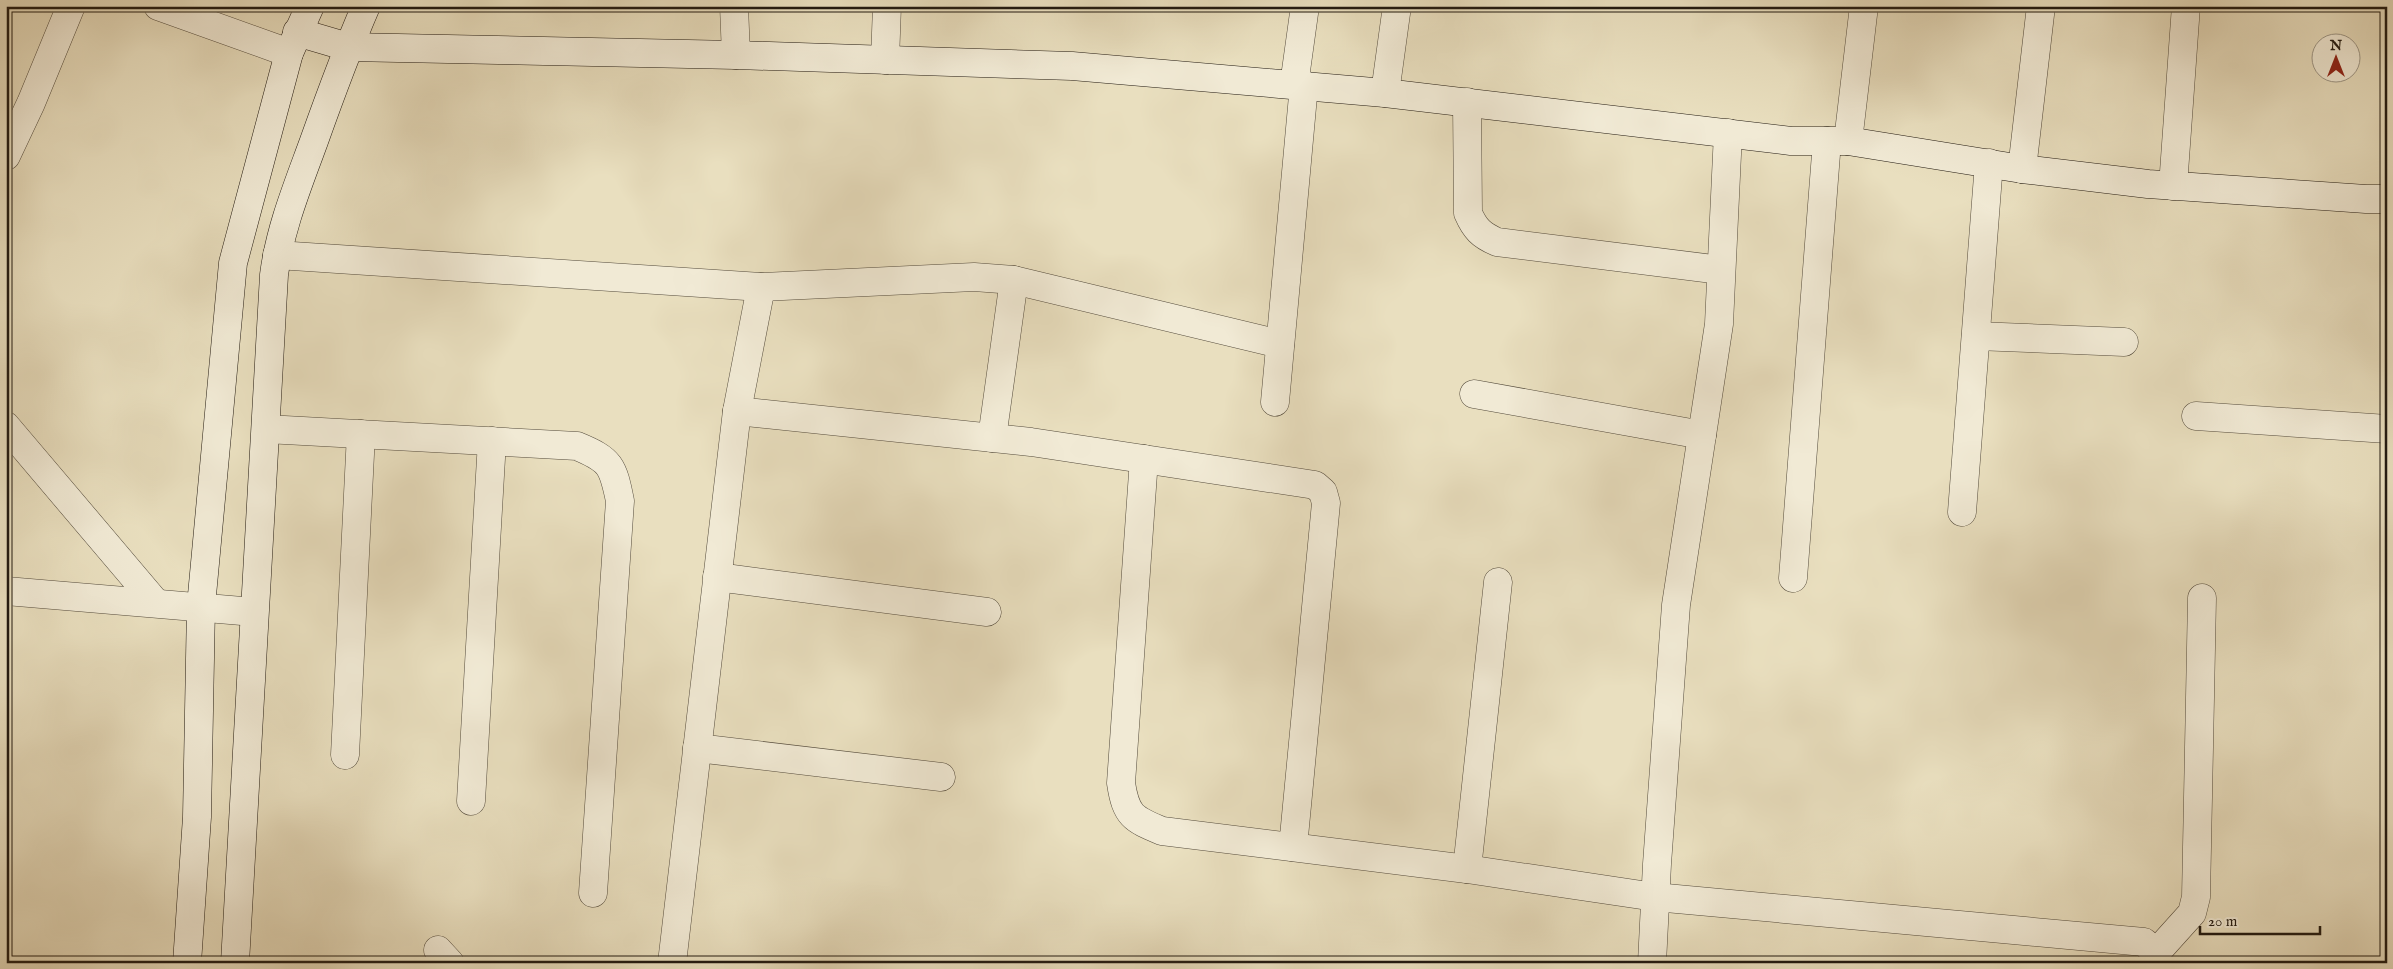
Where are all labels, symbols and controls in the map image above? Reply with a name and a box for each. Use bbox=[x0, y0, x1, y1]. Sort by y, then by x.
north arrow bbox=[2310, 32, 2360, 82]
text: N bbox=[2329, 37, 2342, 55]
scale bar bbox=[2200, 904, 2320, 936]
text: 20 m bbox=[2208, 912, 2238, 931]

